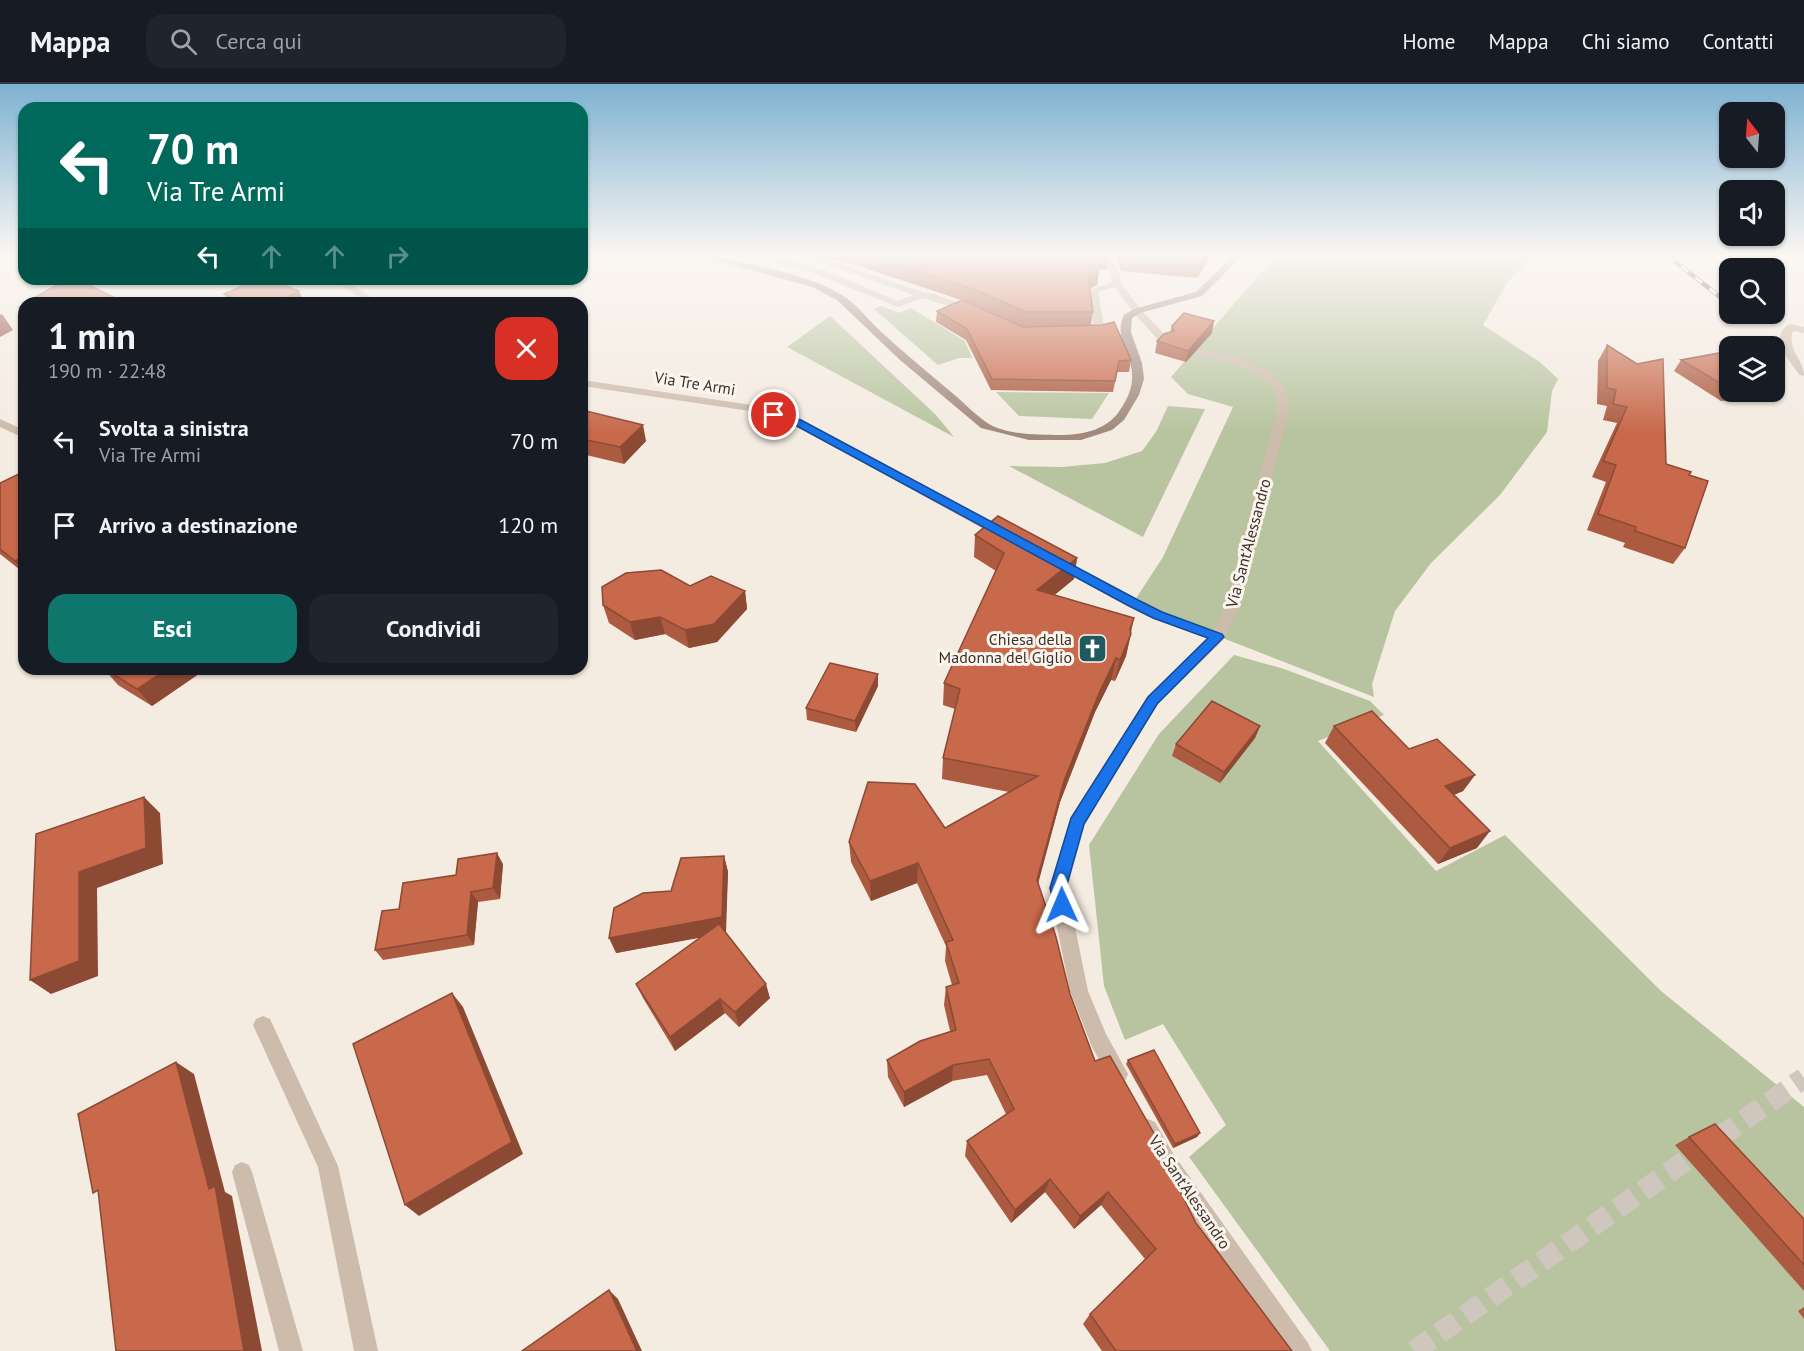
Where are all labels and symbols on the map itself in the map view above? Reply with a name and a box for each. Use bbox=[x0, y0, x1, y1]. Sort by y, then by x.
north arrow bbox=[1719, 102, 1785, 168]
street label: Via Tre Armi bbox=[652, 367, 737, 399]
pin bbox=[748, 389, 799, 440]
street label: Via Sant'Alessandro bbox=[1221, 476, 1275, 611]
place label: Chiesa della Madonna del Giglio bbox=[939, 629, 1072, 667]
church icon: Chiesa della Madonna del Giglio bbox=[1077, 632, 1109, 664]
position arrow bbox=[1030, 873, 1094, 937]
street label: Via Sant'Alessandro bbox=[1144, 1131, 1235, 1253]

